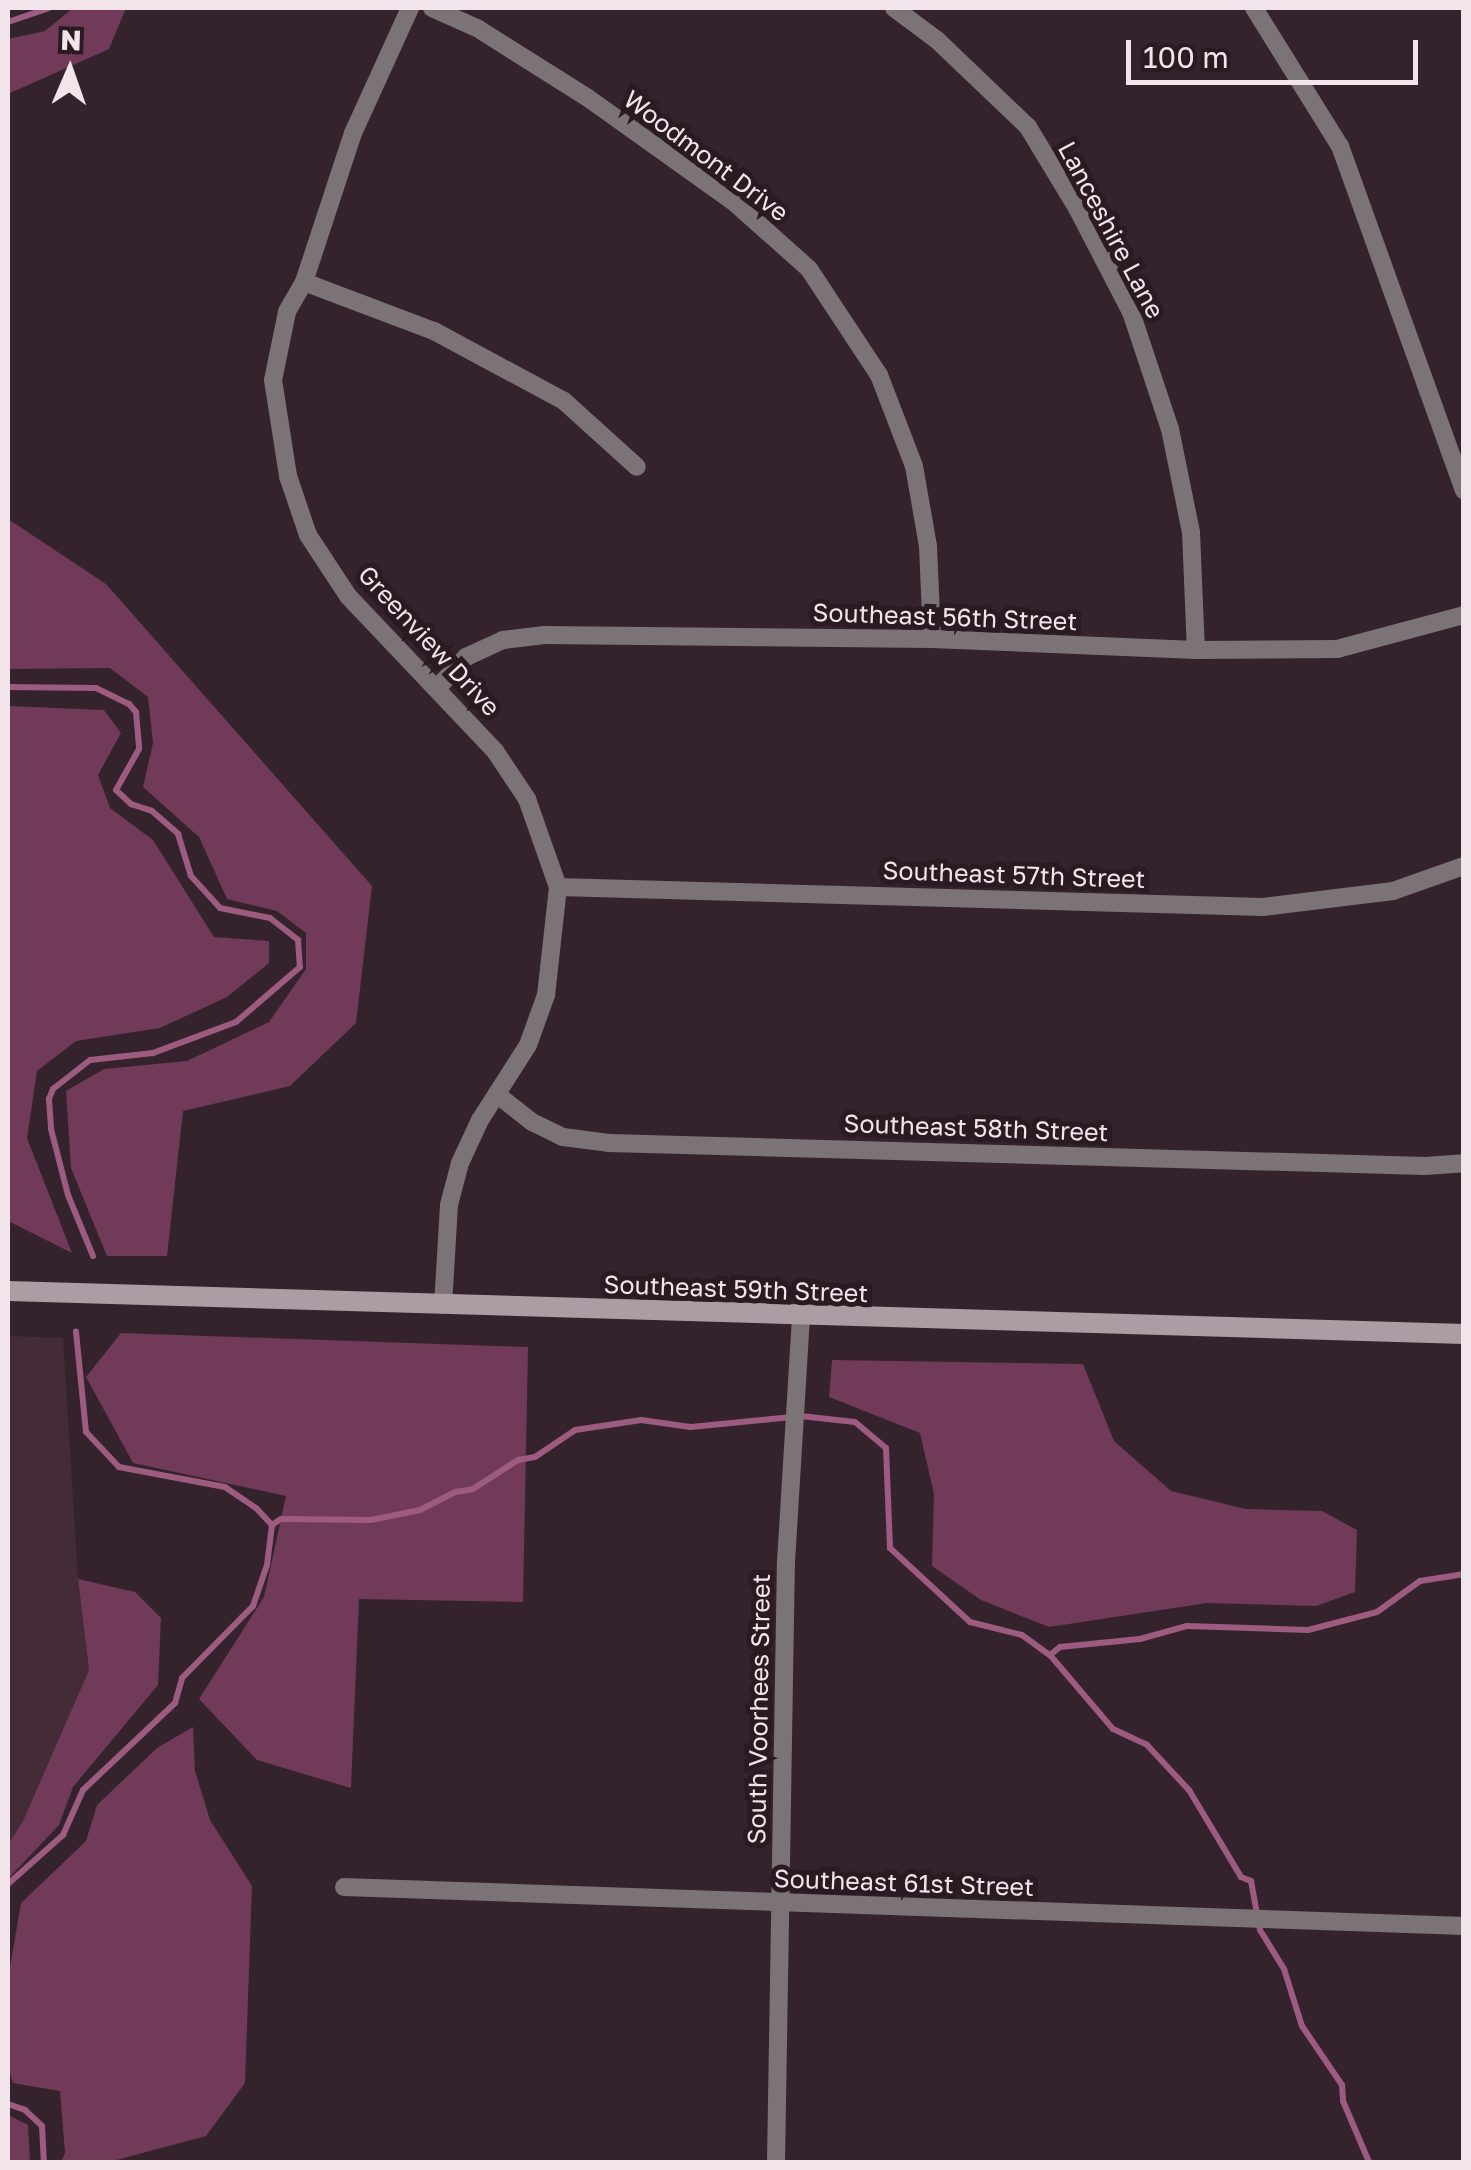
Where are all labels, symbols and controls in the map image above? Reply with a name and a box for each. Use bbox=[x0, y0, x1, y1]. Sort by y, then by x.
north arrow bbox=[20, 20, 120, 120]
scale bar bbox=[1131, 20, 1424, 82]
text: N bbox=[60, 23, 82, 56]
text: 100 m bbox=[1143, 39, 1229, 75]
street label: Woodmont Drive bbox=[618, 84, 794, 228]
street label: Lanceshire Lane bbox=[1052, 136, 1170, 324]
street label: Greenview Drive bbox=[352, 560, 506, 722]
street label: Southeast 56th Street bbox=[812, 597, 1078, 637]
street label: Southeast 57th Street bbox=[882, 855, 1146, 895]
street label: Southeast 58th Street bbox=[843, 1108, 1109, 1148]
street label: Southeast 59th Street bbox=[603, 1269, 869, 1309]
street label: South Voorhees Street bbox=[742, 1573, 776, 1845]
street label: Southeast 61st Street bbox=[773, 1863, 1035, 1903]

